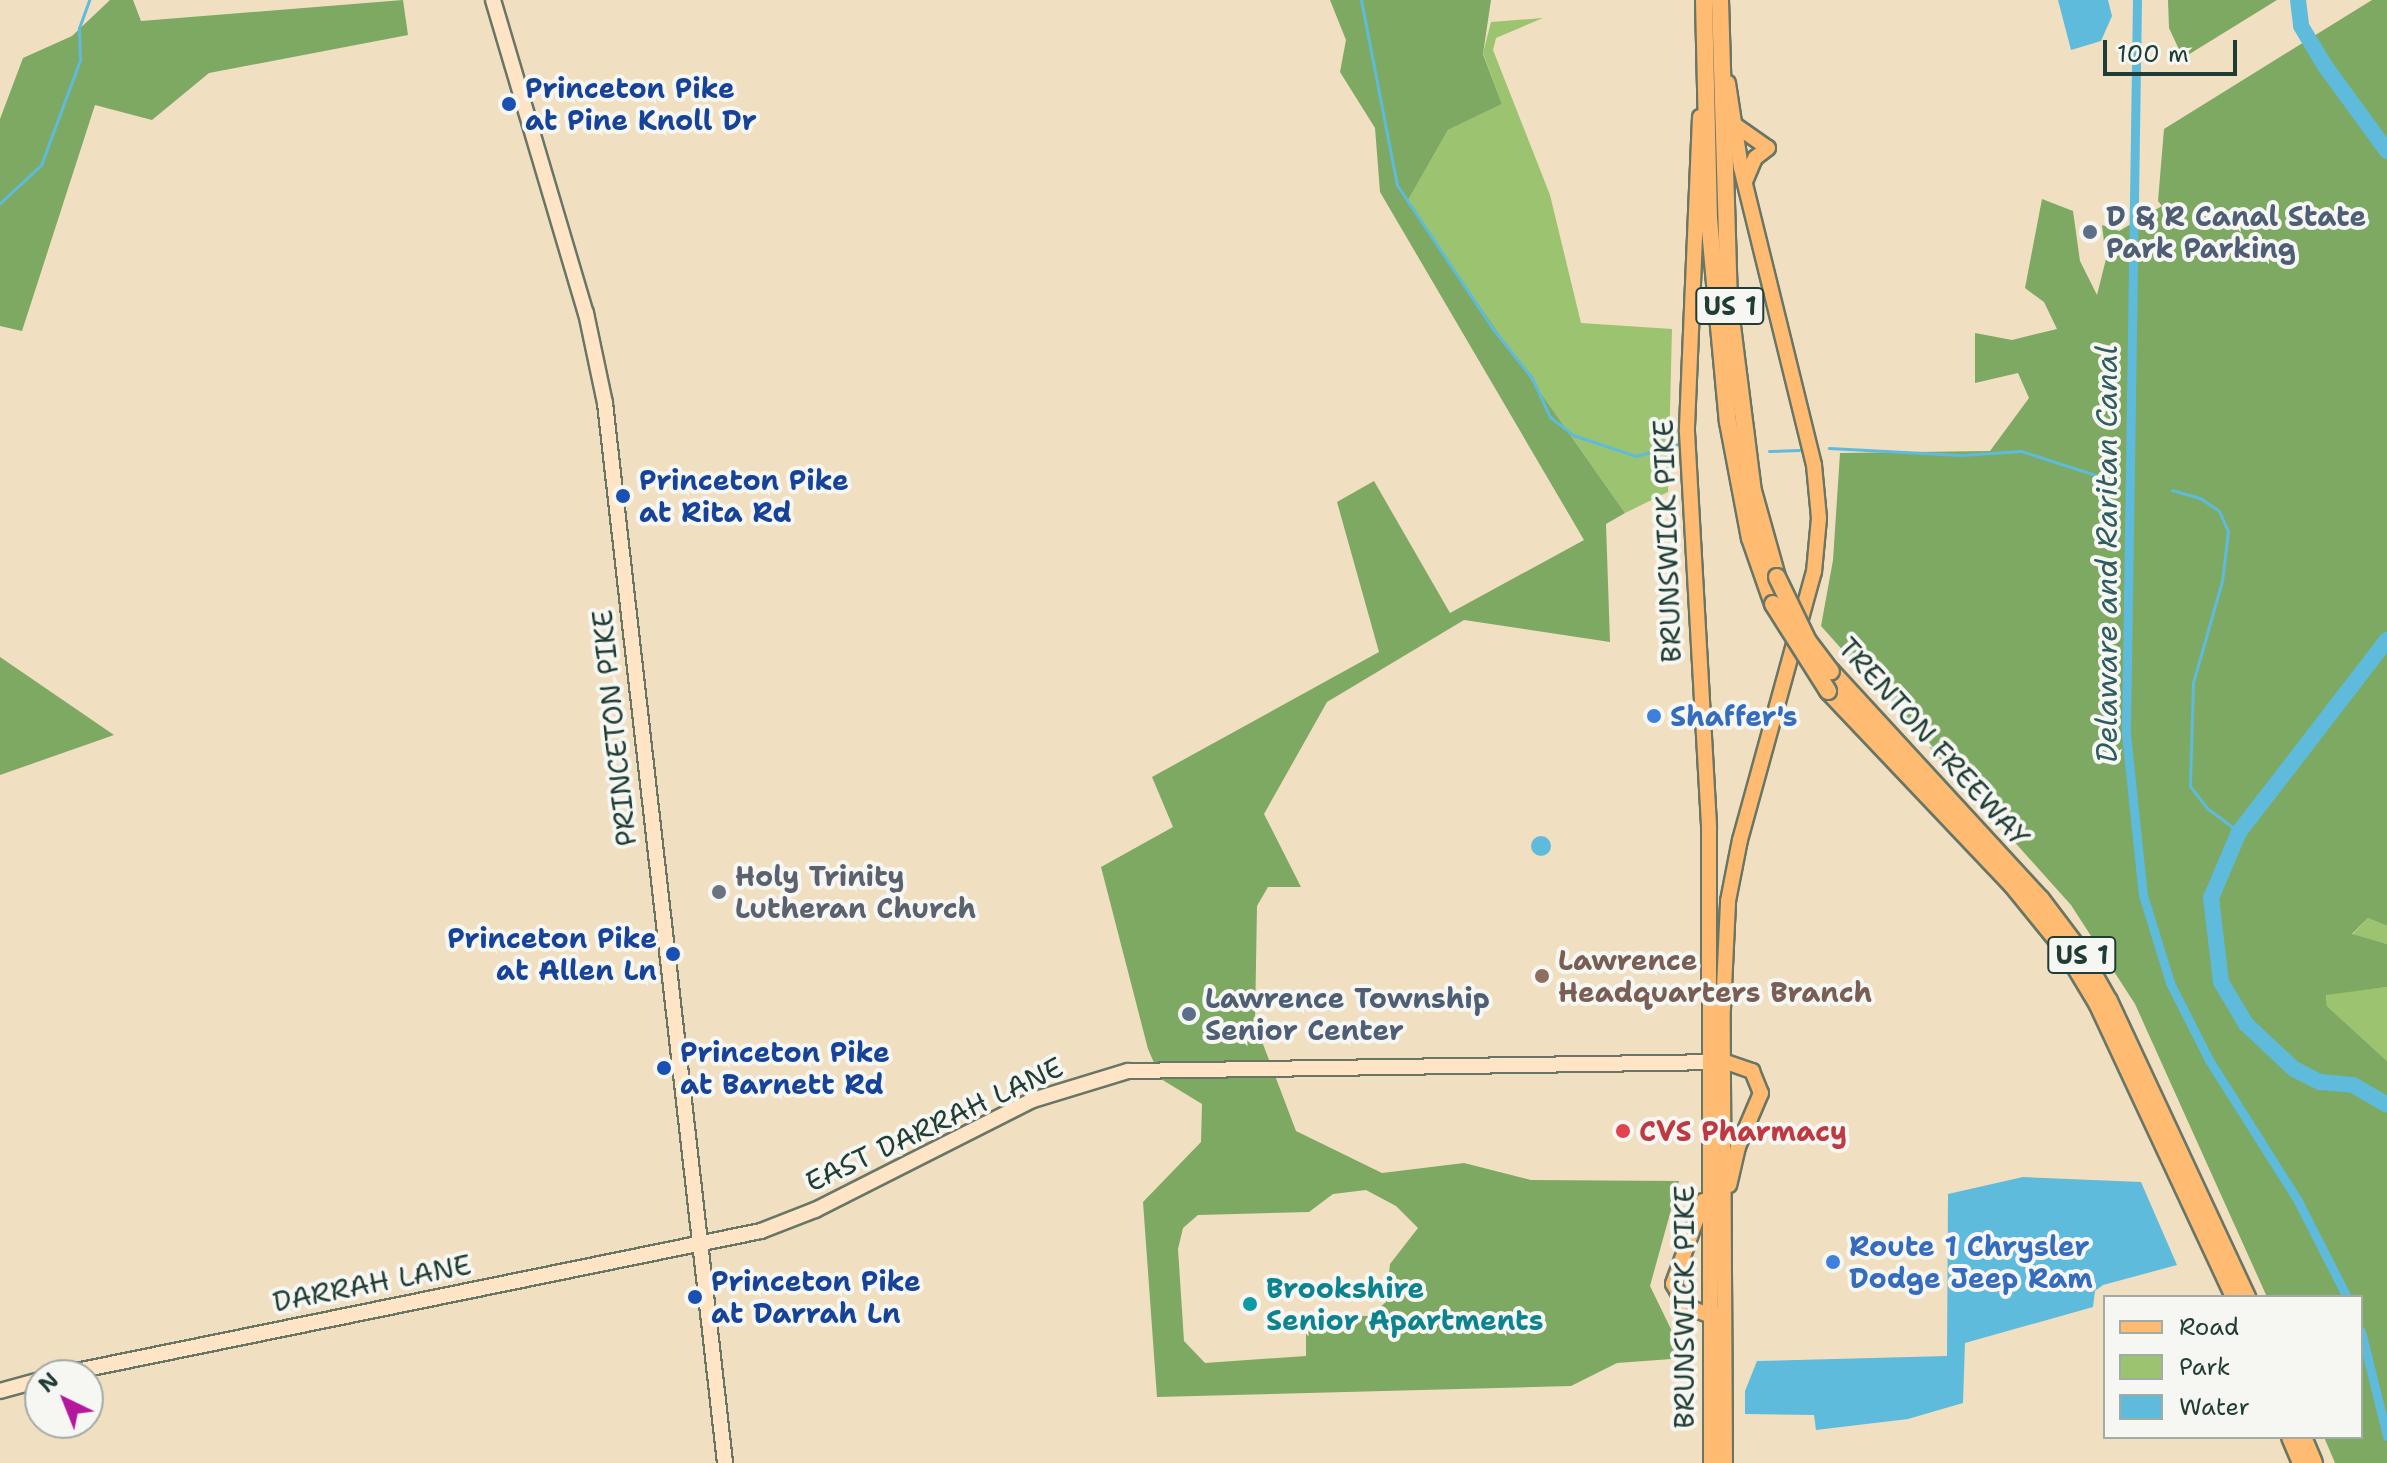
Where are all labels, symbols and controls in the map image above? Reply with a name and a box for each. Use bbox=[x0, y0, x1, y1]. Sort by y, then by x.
scale bar bbox=[2107, 24, 2241, 74]
text: 100 m bbox=[2117, 38, 2189, 70]
place label: Princeton Pike at Pine Knoll Dr bbox=[525, 71, 757, 137]
marker: Princeton Pike at Pine Knoll Dr bbox=[500, 95, 518, 113]
place label: D & R Canal State Park Parking bbox=[2106, 199, 2366, 265]
marker: D & R Canal State Park Parking bbox=[2081, 223, 2099, 241]
road number: US 1 bbox=[1694, 284, 1766, 328]
water label: Delaware and Raritan Canal bbox=[2089, 345, 2125, 763]
street label: BRUNSWICK PIKE bbox=[1646, 419, 1688, 663]
place label: Princeton Pike at Rita Rd bbox=[639, 463, 849, 529]
marker: Princeton Pike at Rita Rd bbox=[614, 487, 632, 505]
street label: PRINCETON PIKE bbox=[585, 608, 643, 848]
street label: TRENTON FREEWAY bbox=[1831, 630, 2037, 854]
place label: Shaffer's bbox=[1670, 699, 1798, 733]
marker: Shaffer's bbox=[1645, 707, 1663, 725]
place label: Holy Trinity Lutheran Church bbox=[735, 859, 976, 925]
marker: Holy Trinity Lutheran Church bbox=[710, 883, 728, 901]
place label: Princeton Pike at Allen Ln bbox=[447, 921, 657, 987]
road number: US 1 bbox=[2046, 933, 2118, 977]
place label: Lawrence Headquarters Branch bbox=[1558, 943, 1872, 1009]
marker: Princeton Pike at Allen Ln bbox=[664, 945, 682, 963]
marker: Lawrence Headquarters Branch bbox=[1533, 967, 1551, 985]
place label: Lawrence Township Senior Center bbox=[1205, 981, 1490, 1047]
marker: Lawrence Township Senior Center bbox=[1180, 1005, 1198, 1023]
place label: Princeton Pike at Barnett Rd bbox=[680, 1035, 890, 1101]
street label: EAST DARRAH LANE bbox=[800, 1050, 1068, 1198]
marker: Princeton Pike at Barnett Rd bbox=[655, 1059, 673, 1077]
place label: CVS Pharmacy bbox=[1639, 1114, 1847, 1148]
marker: CVS Pharmacy bbox=[1614, 1122, 1632, 1140]
street label: BRUNSWICK PIKE bbox=[1667, 1185, 1701, 1429]
place label: Route 1 Chrysler Dodge Jeep Ram bbox=[1849, 1229, 2093, 1295]
street label: DARRAH LANE bbox=[270, 1247, 474, 1319]
marker: Route 1 Chrysler Dodge Jeep Ram bbox=[1824, 1253, 1842, 1271]
place label: Princeton Pike at Darrah Ln bbox=[711, 1264, 921, 1330]
place label: Brookshire Senior Apartments bbox=[1266, 1271, 1544, 1337]
marker: Princeton Pike at Darrah Ln bbox=[686, 1288, 704, 1306]
marker: Brookshire Senior Apartments bbox=[1241, 1295, 1259, 1313]
legend bbox=[2103, 1295, 2363, 1439]
text: Road bbox=[2179, 1311, 2239, 1343]
text: Park bbox=[2179, 1351, 2231, 1383]
north arrow bbox=[24, 1359, 104, 1439]
text: N bbox=[32, 1366, 65, 1399]
text: Water bbox=[2179, 1391, 2250, 1423]

